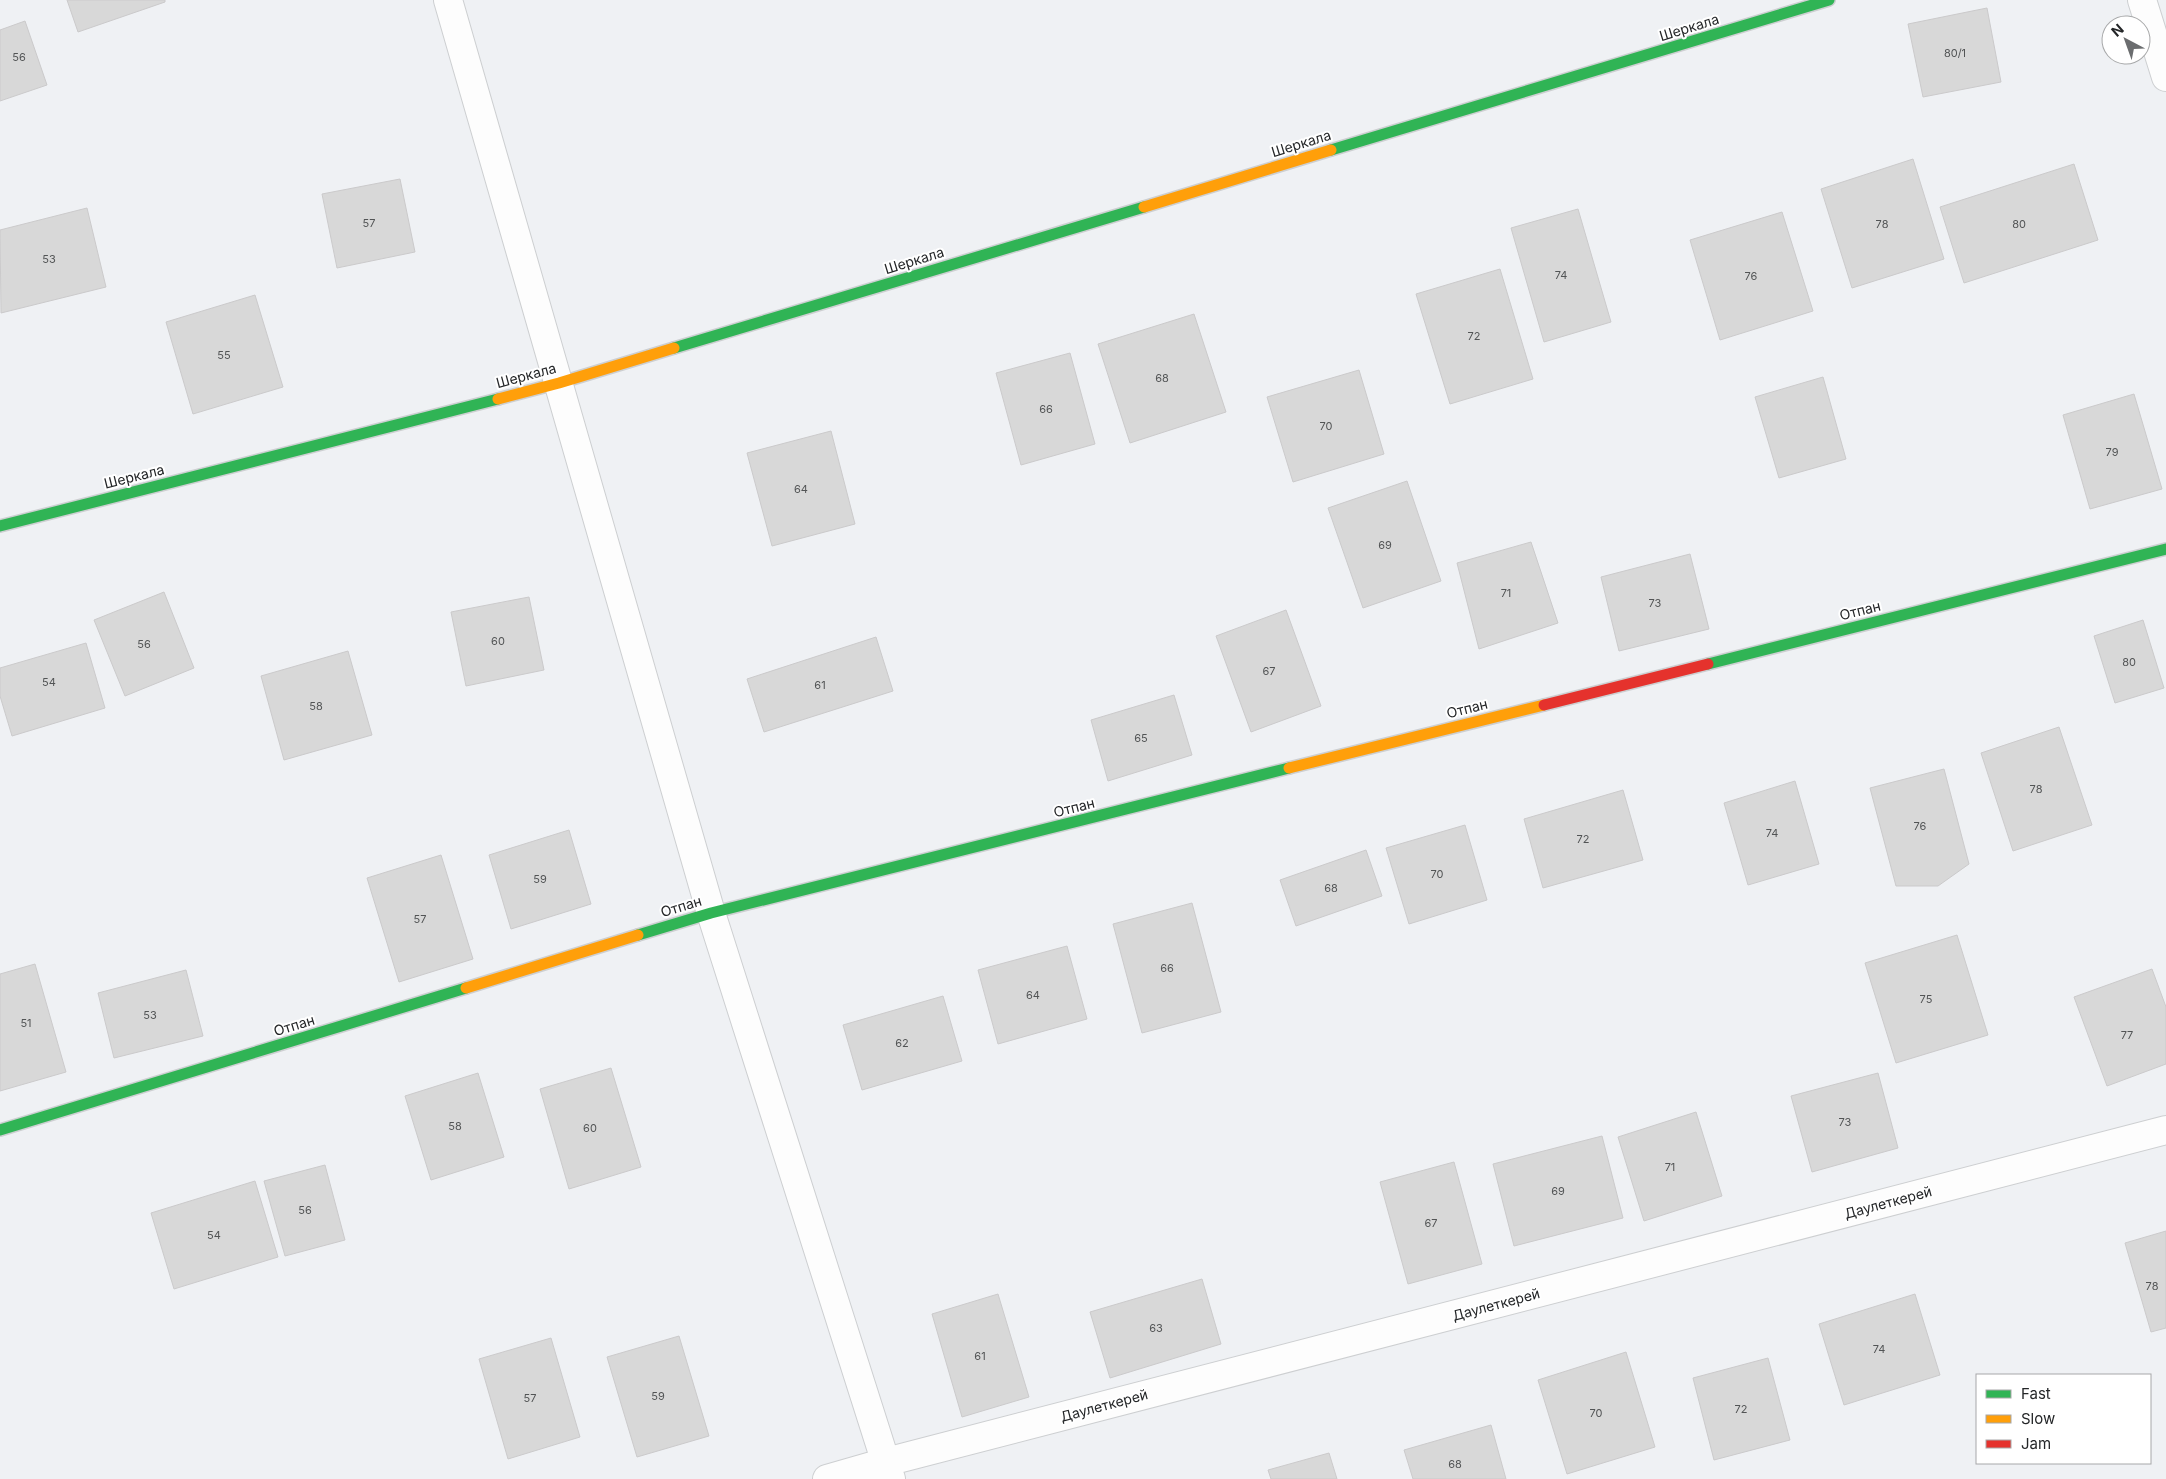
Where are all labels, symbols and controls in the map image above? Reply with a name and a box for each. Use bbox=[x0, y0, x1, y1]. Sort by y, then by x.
street label: Шеркала bbox=[1657, 10, 1721, 44]
north arrow bbox=[2101, 15, 2151, 65]
text: N bbox=[2108, 20, 2127, 40]
house number: 80/1 bbox=[1944, 46, 1966, 60]
house number: 56 bbox=[12, 50, 26, 64]
street label: Шеркала bbox=[1269, 126, 1333, 160]
house number: 57 bbox=[363, 216, 375, 230]
house number: 78 bbox=[1876, 217, 1889, 231]
house number: 80 bbox=[2012, 217, 2026, 231]
street label: Шеркала bbox=[882, 243, 946, 277]
house number: 53 bbox=[42, 252, 56, 266]
house number: 74 bbox=[1555, 268, 1567, 282]
house number: 76 bbox=[1745, 269, 1758, 283]
house number: 72 bbox=[1468, 329, 1480, 343]
house number: 55 bbox=[217, 348, 231, 362]
street label: Шеркала bbox=[494, 359, 558, 391]
house number: 68 bbox=[1155, 371, 1169, 385]
house number: 66 bbox=[1039, 402, 1053, 416]
house number: 70 bbox=[1320, 419, 1333, 433]
house number: 79 bbox=[2106, 445, 2119, 459]
street label: Шеркала bbox=[102, 460, 166, 492]
house number: 64 bbox=[794, 482, 808, 496]
house number: 69 bbox=[1378, 538, 1392, 552]
house number: 71 bbox=[1501, 586, 1511, 600]
house number: 73 bbox=[1649, 596, 1662, 610]
street label: Отпан bbox=[1838, 597, 1882, 623]
house number: 60 bbox=[491, 634, 505, 648]
house number: 56 bbox=[137, 637, 151, 651]
house number: 80 bbox=[2122, 655, 2136, 669]
house number: 67 bbox=[1262, 664, 1276, 678]
house number: 54 bbox=[42, 675, 56, 689]
house number: 61 bbox=[814, 678, 826, 692]
street label: Отпан bbox=[1445, 695, 1489, 721]
house number: 58 bbox=[309, 699, 323, 713]
house number: 65 bbox=[1134, 731, 1148, 745]
house number: 78 bbox=[2030, 782, 2043, 796]
street label: Отпан bbox=[1052, 794, 1096, 820]
house number: 76 bbox=[1914, 819, 1927, 833]
house number: 74 bbox=[1766, 826, 1778, 840]
house number: 72 bbox=[1577, 832, 1589, 846]
house number: 70 bbox=[1431, 867, 1444, 881]
house number: 59 bbox=[533, 872, 547, 886]
house number: 68 bbox=[1324, 881, 1338, 895]
street label: Отпан bbox=[659, 892, 703, 920]
house number: 57 bbox=[414, 912, 426, 926]
house number: 66 bbox=[1160, 961, 1174, 975]
house number: 64 bbox=[1026, 988, 1040, 1002]
house number: 75 bbox=[1920, 992, 1933, 1006]
house number: 53 bbox=[143, 1008, 157, 1022]
street label: Отпан bbox=[272, 1011, 316, 1039]
house number: 51 bbox=[20, 1016, 32, 1030]
house number: 77 bbox=[2121, 1028, 2133, 1042]
house number: 62 bbox=[895, 1036, 909, 1050]
house number: 73 bbox=[1839, 1115, 1852, 1129]
house number: 58 bbox=[448, 1119, 462, 1133]
house number: 60 bbox=[583, 1121, 597, 1135]
house number: 71 bbox=[1665, 1160, 1675, 1174]
street label: Даулеткерей bbox=[1842, 1182, 1934, 1222]
house number: 69 bbox=[1551, 1184, 1565, 1198]
house number: 56 bbox=[298, 1203, 312, 1217]
house number: 67 bbox=[1424, 1216, 1438, 1230]
house number: 54 bbox=[207, 1228, 221, 1242]
house number: 78 bbox=[2146, 1279, 2159, 1293]
street label: Даулеткерей bbox=[1450, 1284, 1542, 1324]
house number: 63 bbox=[1149, 1321, 1163, 1335]
house number: 74 bbox=[1873, 1342, 1885, 1356]
house number: 61 bbox=[974, 1349, 986, 1363]
legend bbox=[1976, 1374, 2151, 1464]
text: Fast bbox=[2021, 1384, 2051, 1403]
street label: Даулеткерей bbox=[1058, 1385, 1150, 1425]
house number: 59 bbox=[651, 1389, 665, 1403]
house number: 57 bbox=[524, 1391, 536, 1405]
house number: 72 bbox=[1735, 1402, 1747, 1416]
house number: 70 bbox=[1590, 1406, 1603, 1420]
text: Slow bbox=[2021, 1409, 2055, 1428]
text: Jam bbox=[2021, 1434, 2051, 1453]
house number: 68 bbox=[1448, 1457, 1462, 1471]

